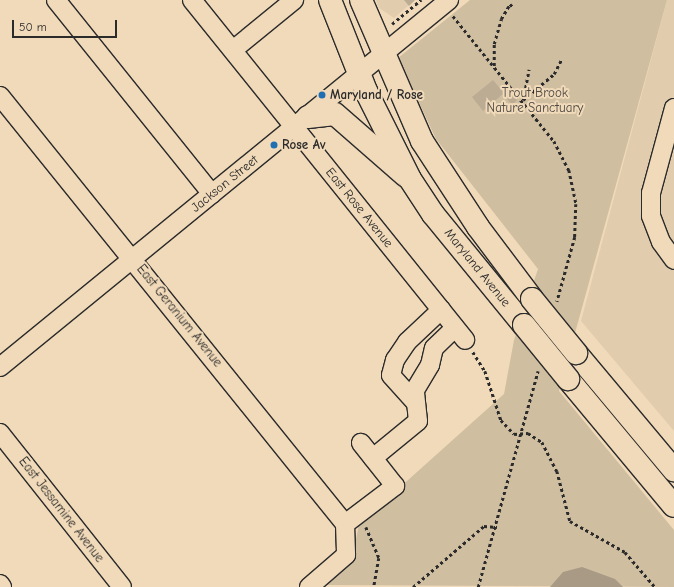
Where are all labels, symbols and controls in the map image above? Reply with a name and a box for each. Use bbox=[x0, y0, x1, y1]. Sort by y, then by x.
scale bar bbox=[14, 12, 119, 38]
text: 50 m bbox=[19, 20, 47, 34]
park label: Trout Brook Nature Sanctuary bbox=[487, 86, 583, 117]
place label: Maryland / Rose bbox=[330, 87, 423, 103]
marker: Maryland / Rose bbox=[317, 90, 327, 100]
place label: Rose Av bbox=[282, 137, 326, 153]
marker: Rose Av bbox=[269, 140, 279, 150]
street label: Jackson Street bbox=[188, 152, 262, 216]
street label: East Rose Avenue bbox=[322, 165, 396, 251]
street label: Maryland Avenue bbox=[441, 226, 513, 310]
street label: East Geranium Avenue bbox=[133, 262, 225, 370]
street label: East Jessamine Avenue bbox=[15, 454, 107, 566]

